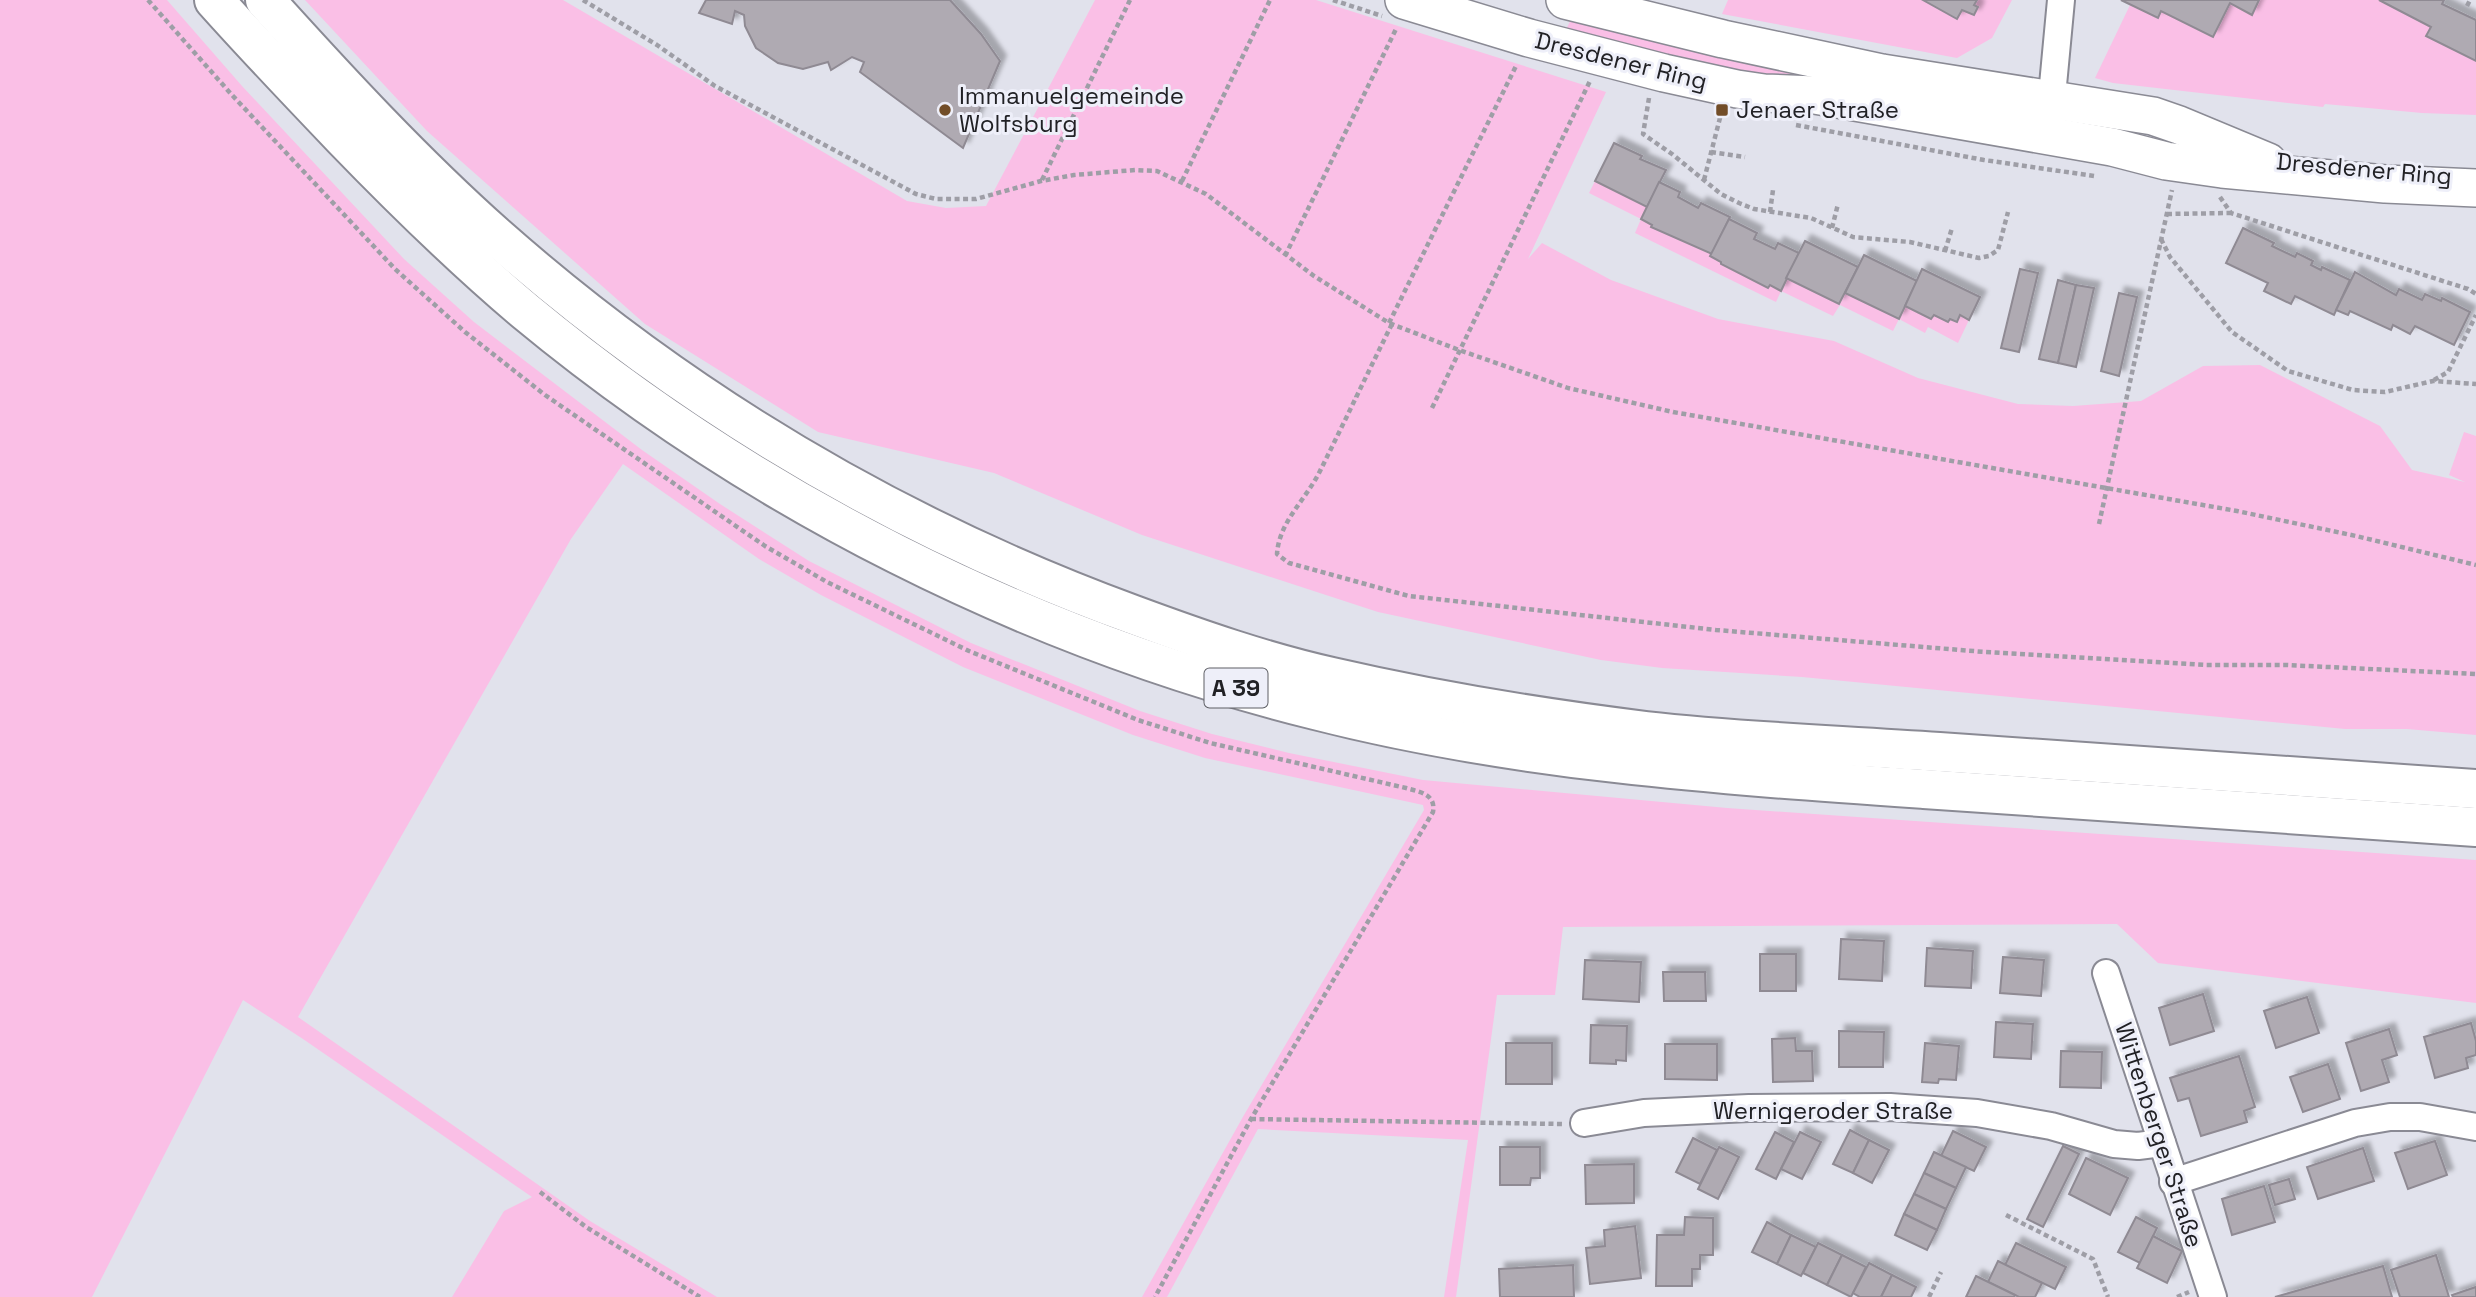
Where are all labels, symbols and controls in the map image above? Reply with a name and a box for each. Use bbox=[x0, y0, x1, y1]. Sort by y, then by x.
street label: Dresdener Ring bbox=[1532, 24, 1710, 97]
place label: Immanuelgemeinde Wolfsburg bbox=[959, 80, 1184, 139]
place label: Jenaer Straße bbox=[1736, 94, 1899, 125]
marker: Immanuelgemeinde Wolfsburg bbox=[937, 102, 953, 118]
marker: Jenaer Straße bbox=[1714, 102, 1730, 118]
street label: Dresdener Ring bbox=[2275, 145, 2453, 192]
road number: A 39 bbox=[1204, 668, 1268, 708]
street label: Wittenberger Straße bbox=[2108, 1018, 2211, 1251]
street label: Wernigeroder Straße bbox=[1713, 1095, 1953, 1126]

